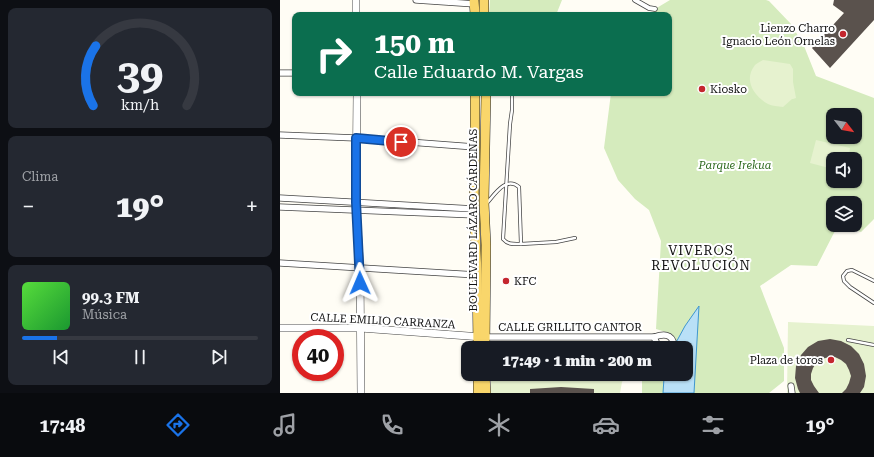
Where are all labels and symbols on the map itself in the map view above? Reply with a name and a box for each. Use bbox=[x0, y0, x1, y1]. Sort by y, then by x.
place label: Lienzo Charro Ignacio León Ornelas bbox=[722, 22, 835, 48]
marker: Lienzo Charro Ignacio León Ornelas bbox=[838, 29, 848, 39]
place label: Kiosko bbox=[710, 83, 747, 96]
marker: Kiosko bbox=[697, 84, 707, 94]
north arrow bbox=[826, 108, 862, 144]
pin bbox=[384, 125, 418, 159]
street label: BOULEVARD LÁZARO CÁRDENAS bbox=[466, 128, 480, 311]
park label: Parque Irekua bbox=[698, 159, 772, 172]
district label: VIVEROS REVOLUCIÓN bbox=[651, 243, 751, 273]
position arrow bbox=[339, 262, 381, 304]
place label: KFC bbox=[514, 275, 537, 288]
marker: KFC bbox=[501, 276, 511, 286]
street label: CALLE EMILIO CARRANZA bbox=[310, 311, 456, 331]
street label: CALLE GRILLITO CANTOR bbox=[498, 321, 642, 334]
speed limit sign: 40 bbox=[292, 329, 344, 381]
place label: Plaza de toros bbox=[750, 354, 823, 367]
marker: Plaza de toros bbox=[826, 355, 836, 365]

